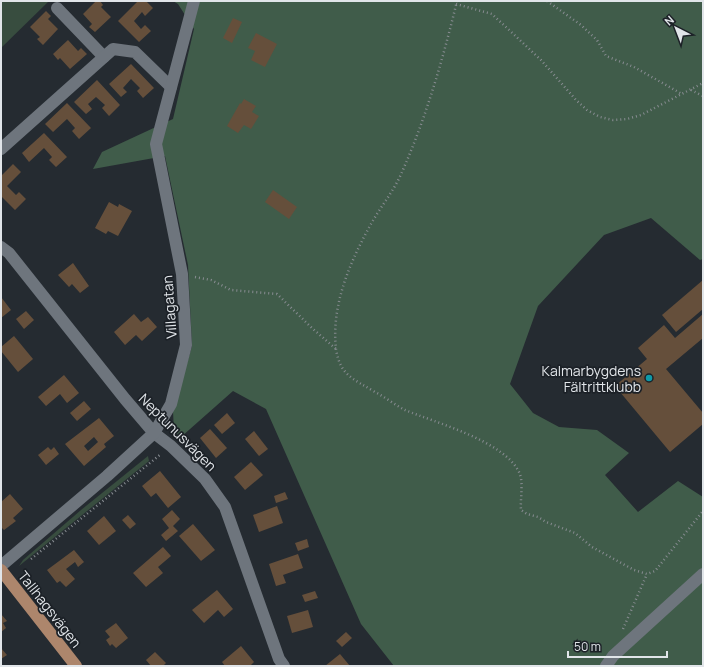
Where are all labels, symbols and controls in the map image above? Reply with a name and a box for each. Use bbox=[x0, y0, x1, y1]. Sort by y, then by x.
north arrow bbox=[656, 8, 696, 48]
text: N bbox=[661, 12, 677, 28]
street label: Villagatan bbox=[157, 275, 181, 339]
place label: Kalmarbygdens Fältrittklubb bbox=[542, 361, 641, 396]
marker: Kalmarbygdens Fältrittklubb bbox=[644, 373, 654, 383]
street label: Neptunusvägen bbox=[135, 389, 221, 475]
street label: Tallhagsvägen bbox=[14, 567, 86, 651]
scale bar bbox=[568, 633, 667, 659]
text: 50 m bbox=[574, 638, 601, 655]

